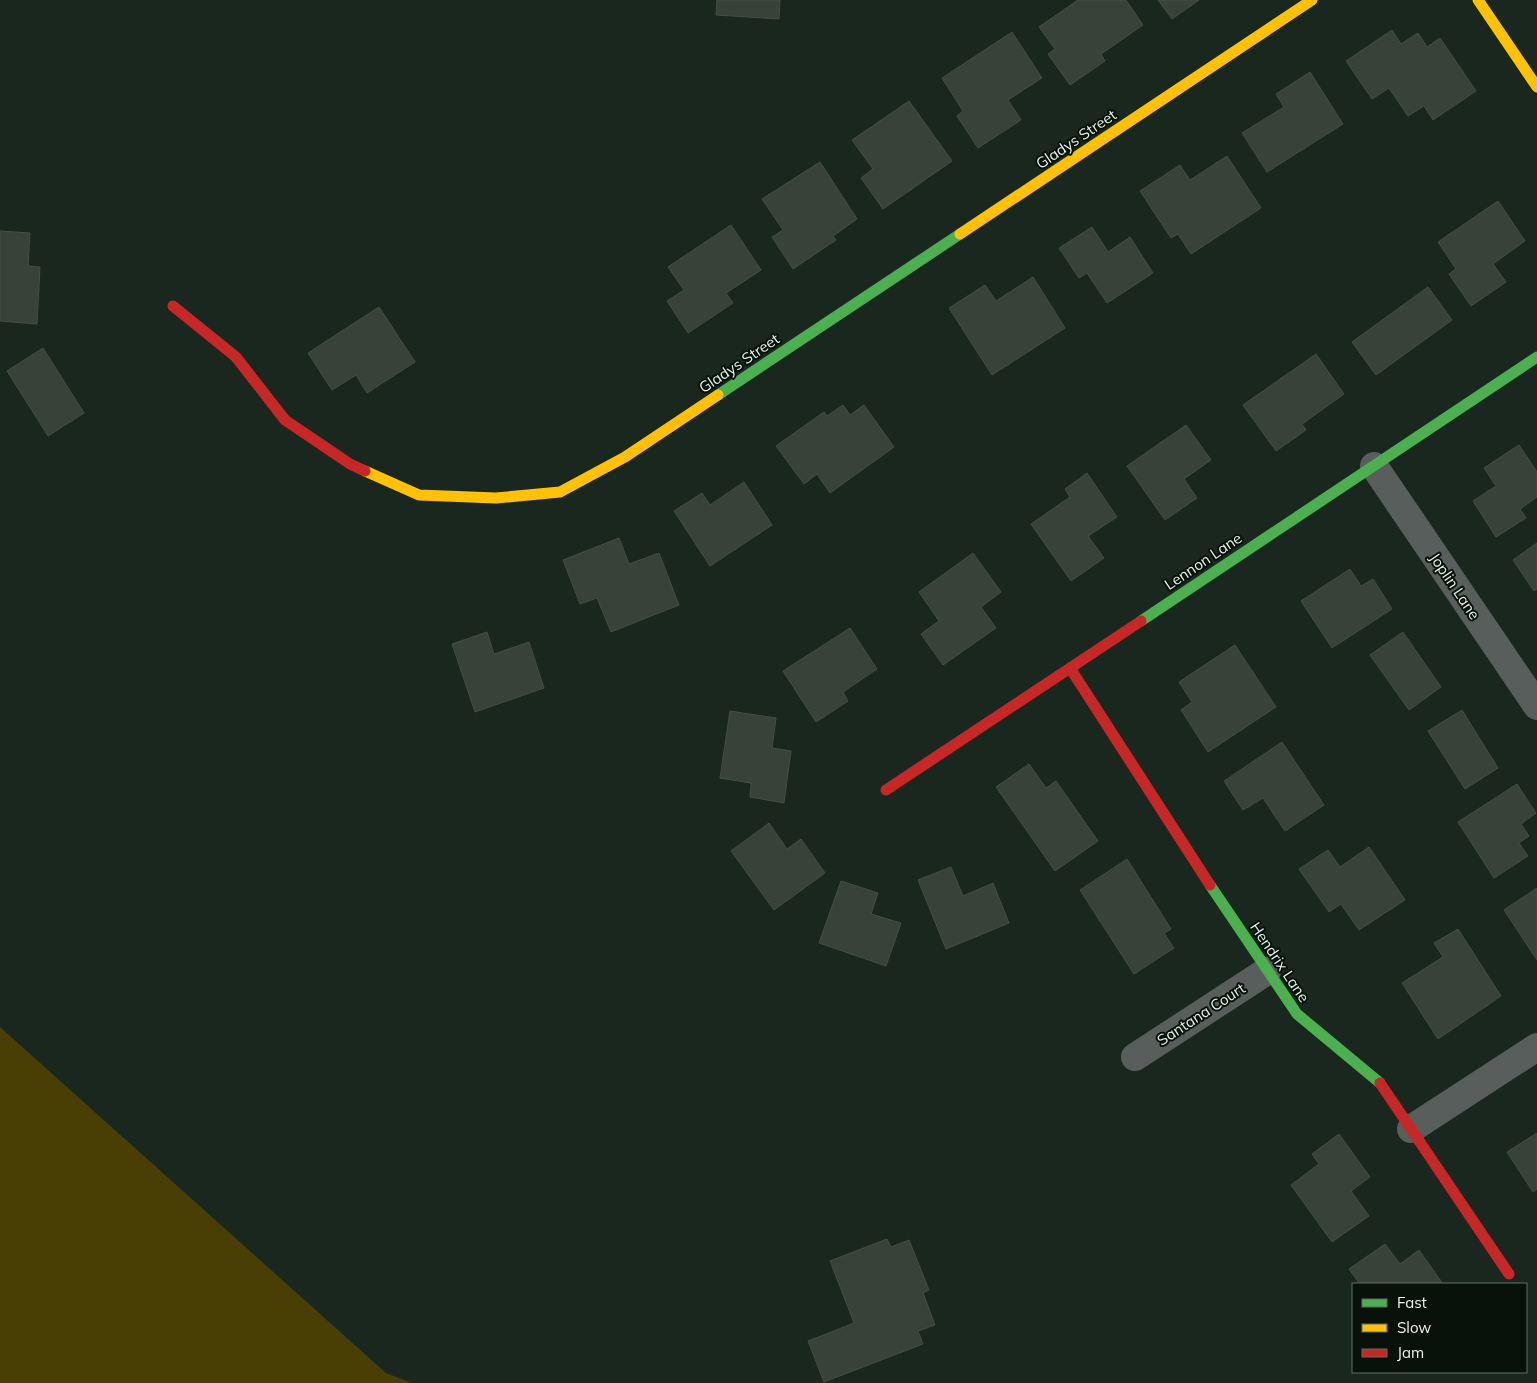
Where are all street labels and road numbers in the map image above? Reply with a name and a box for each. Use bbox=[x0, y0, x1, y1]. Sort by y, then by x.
street label: Gladys Street bbox=[1032, 105, 1120, 173]
street label: Gladys Street bbox=[695, 329, 783, 397]
street label: Lennon Lane bbox=[1161, 528, 1245, 594]
street label: Joplin Lane bbox=[1426, 549, 1484, 623]
street label: Hendrix Lane bbox=[1246, 918, 1314, 1006]
street label: Santana Court bbox=[1153, 978, 1249, 1050]

